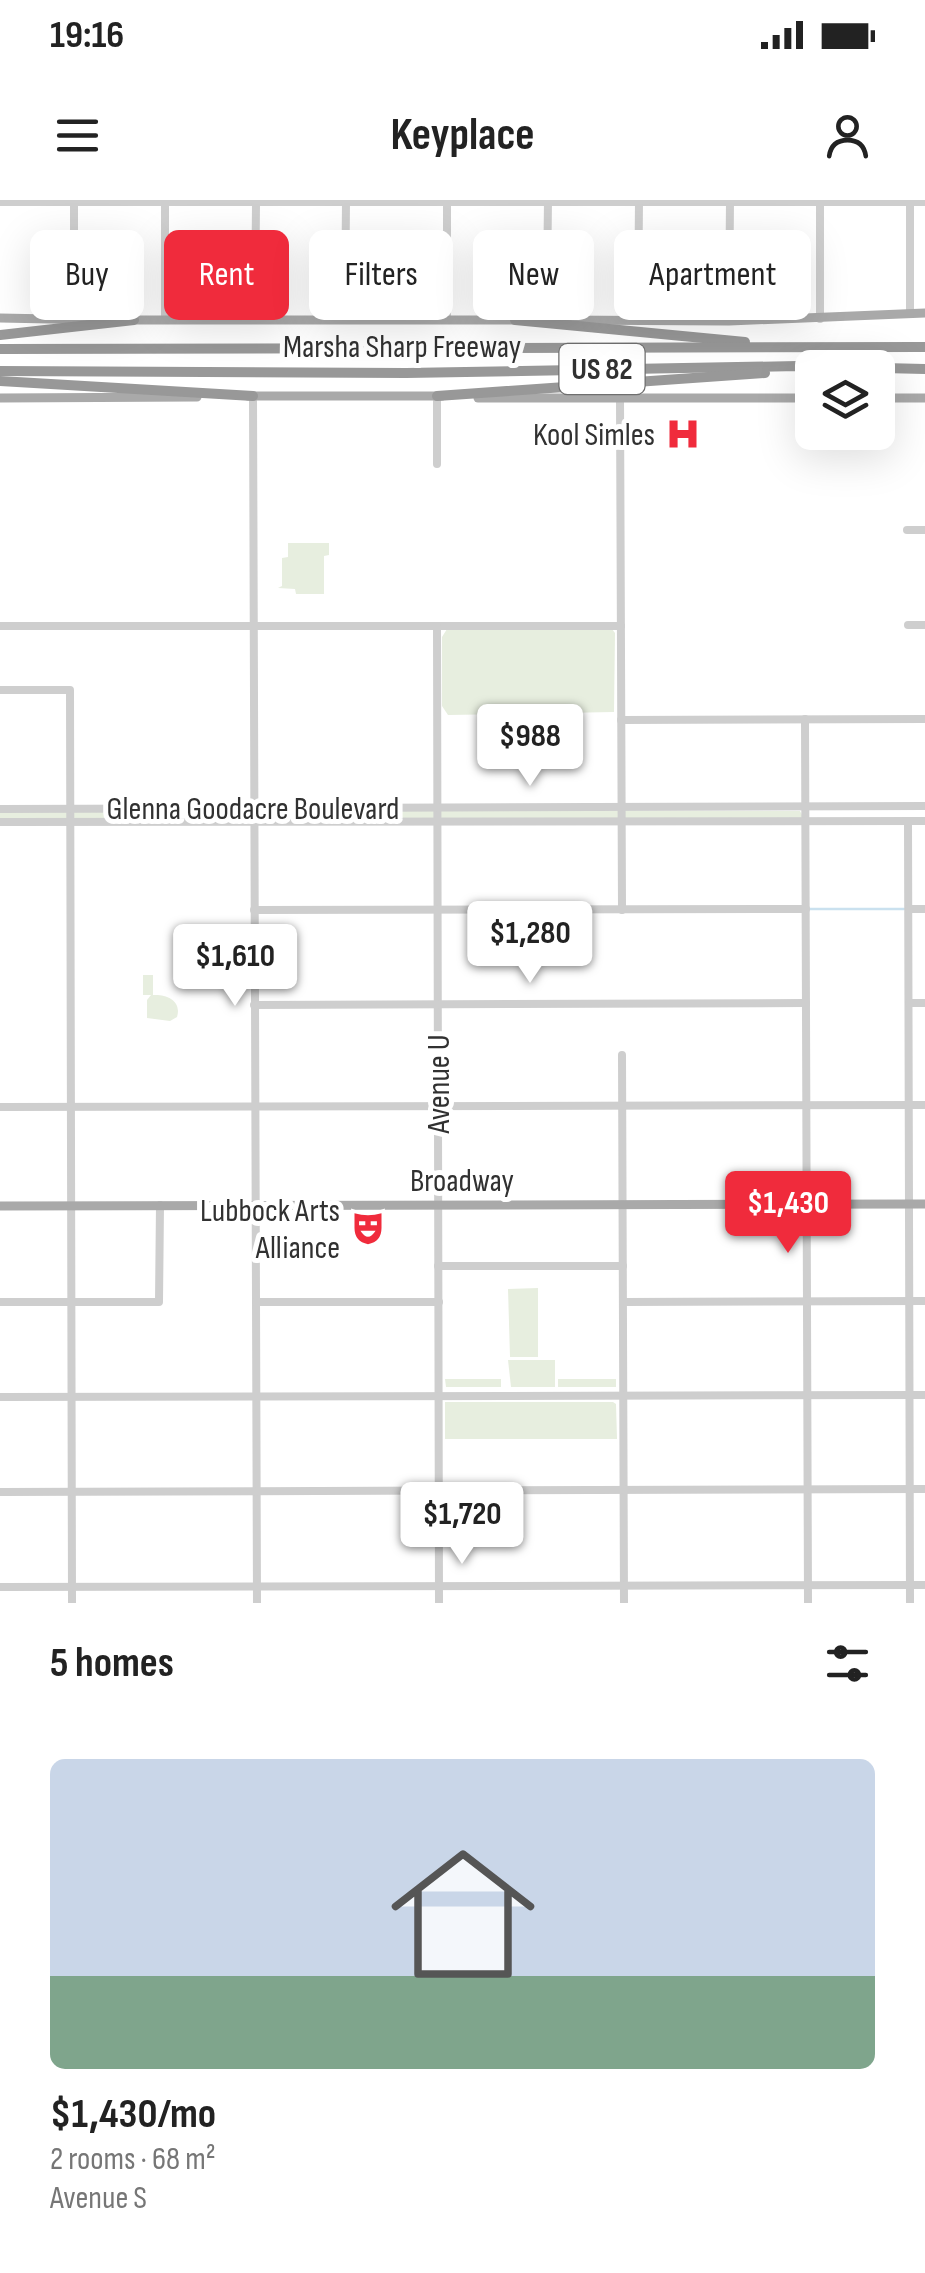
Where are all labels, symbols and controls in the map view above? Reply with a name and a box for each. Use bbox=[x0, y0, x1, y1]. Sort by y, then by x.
text: 19:16 bbox=[50, 13, 124, 58]
icon: menu bbox=[50, 108, 105, 163]
text: Keyplace bbox=[390, 108, 535, 163]
icon: person bbox=[820, 108, 875, 163]
chip: Buy bbox=[30, 230, 144, 320]
chip: Rent bbox=[164, 230, 289, 320]
chip: Filters bbox=[309, 230, 453, 320]
chip: New bbox=[473, 230, 594, 320]
chip: Apartment bbox=[614, 230, 811, 320]
street label: Marsha Sharp Freeway bbox=[283, 328, 521, 367]
road number: US 82 bbox=[560, 344, 644, 394]
map controls bbox=[795, 350, 895, 450]
button: layers bbox=[795, 350, 895, 450]
hospital icon: Kool Simles bbox=[664, 415, 702, 453]
place label: Kool Simles bbox=[533, 416, 655, 455]
pin: $988 bbox=[471, 704, 589, 789]
text: $988 bbox=[499, 717, 561, 756]
street label: Glenna Goodacre Boulevard bbox=[107, 790, 399, 829]
pin: $1,280 bbox=[449, 901, 611, 986]
text: $1,280 bbox=[489, 914, 571, 953]
pin: $1,610 bbox=[154, 924, 316, 1009]
text: $1,610 bbox=[195, 937, 275, 976]
street label: Avenue U bbox=[420, 1034, 459, 1135]
street label: Broadway bbox=[410, 1162, 514, 1201]
pin: $1,430 bbox=[707, 1171, 869, 1256]
text: $1,430 bbox=[747, 1184, 829, 1223]
place label: Lubbock Arts Alliance bbox=[200, 1192, 340, 1268]
theatre icon: Lubbock Arts Alliance bbox=[349, 1209, 387, 1247]
pin: $1,720 bbox=[381, 1482, 543, 1567]
text: $1,720 bbox=[422, 1495, 502, 1534]
icon: filters bbox=[820, 1636, 875, 1691]
text: 5 homes bbox=[50, 1638, 174, 1689]
icon: home bbox=[373, 1824, 553, 2004]
text: $1,430/mo bbox=[50, 2089, 216, 2140]
text: 2 rooms · 68 m² bbox=[50, 2140, 216, 2179]
text: Avenue S bbox=[50, 2179, 147, 2218]

